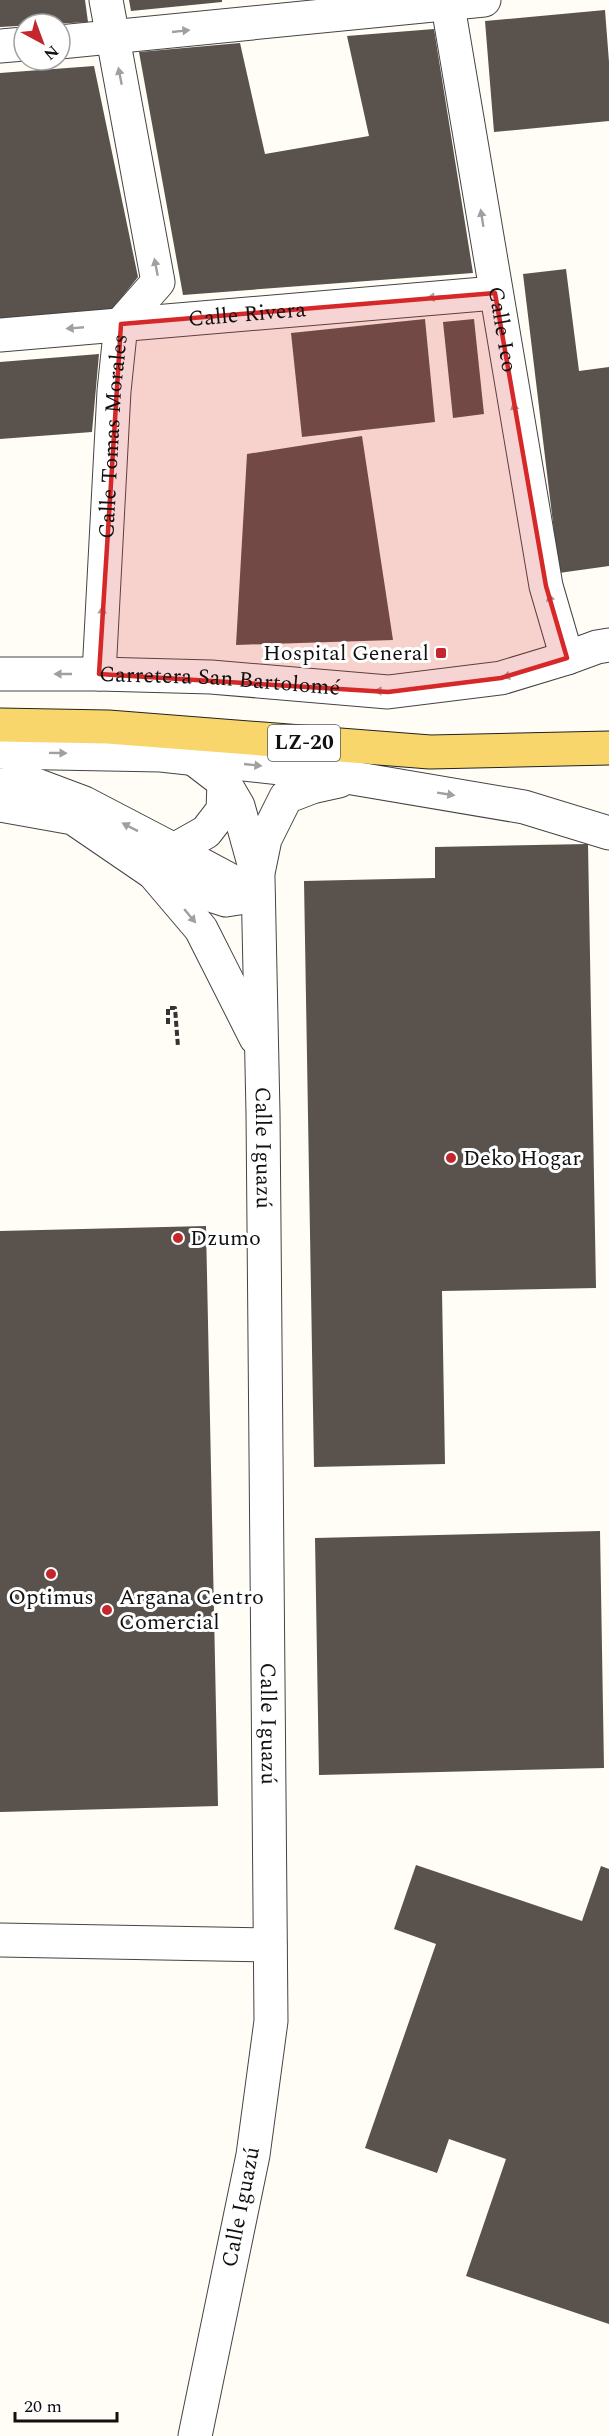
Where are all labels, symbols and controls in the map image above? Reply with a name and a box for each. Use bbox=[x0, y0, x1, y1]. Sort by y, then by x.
north arrow bbox=[12, 12, 72, 72]
one-way arrow bbox=[172, 26, 191, 36]
text: N bbox=[38, 39, 64, 66]
one-way arrow bbox=[115, 66, 124, 85]
one-way arrow bbox=[478, 209, 487, 228]
one-way arrow bbox=[151, 258, 160, 277]
street label: Calle Ico bbox=[479, 284, 526, 375]
street label: Calle Rivera bbox=[187, 293, 308, 335]
one-way arrow bbox=[427, 293, 446, 302]
one-way arrow bbox=[65, 323, 84, 333]
street label: Calle Tomas Morales bbox=[90, 332, 136, 540]
one-way arrow bbox=[510, 401, 519, 420]
one-way arrow bbox=[546, 593, 555, 611]
one-way arrow bbox=[97, 606, 106, 625]
place label: Hospital General bbox=[263, 637, 429, 670]
marker: Hospital General bbox=[434, 646, 448, 660]
street label: Carretera San Bartolomé bbox=[99, 658, 342, 704]
one-way arrow bbox=[53, 669, 72, 679]
one-way arrow bbox=[502, 671, 520, 680]
one-way arrow bbox=[374, 686, 393, 696]
road number: LZ-20 bbox=[268, 725, 340, 761]
one-way arrow bbox=[49, 748, 68, 758]
one-way arrow bbox=[243, 760, 262, 770]
one-way arrow bbox=[436, 789, 455, 798]
one-way arrow bbox=[121, 822, 138, 832]
one-way arrow bbox=[183, 908, 196, 923]
street label: Calle Iguazú bbox=[246, 1086, 280, 1209]
place label: Deko Hogar bbox=[463, 1142, 581, 1175]
marker: Deko Hogar bbox=[444, 1151, 458, 1165]
place label: Dzumo bbox=[190, 1222, 261, 1255]
marker: Dzumo bbox=[171, 1231, 185, 1245]
marker: Optimus bbox=[44, 1567, 58, 1581]
place label: Optimus bbox=[8, 1581, 94, 1614]
place label: Argana Centro Comercial bbox=[119, 1581, 264, 1639]
marker: Argana Centro Comercial bbox=[100, 1603, 114, 1617]
street label: Calle Iguazú bbox=[251, 1662, 285, 1785]
street label: Calle Iguazú bbox=[213, 2144, 269, 2270]
scale bar bbox=[15, 2385, 117, 2423]
text: 20 m bbox=[24, 2393, 62, 2420]

